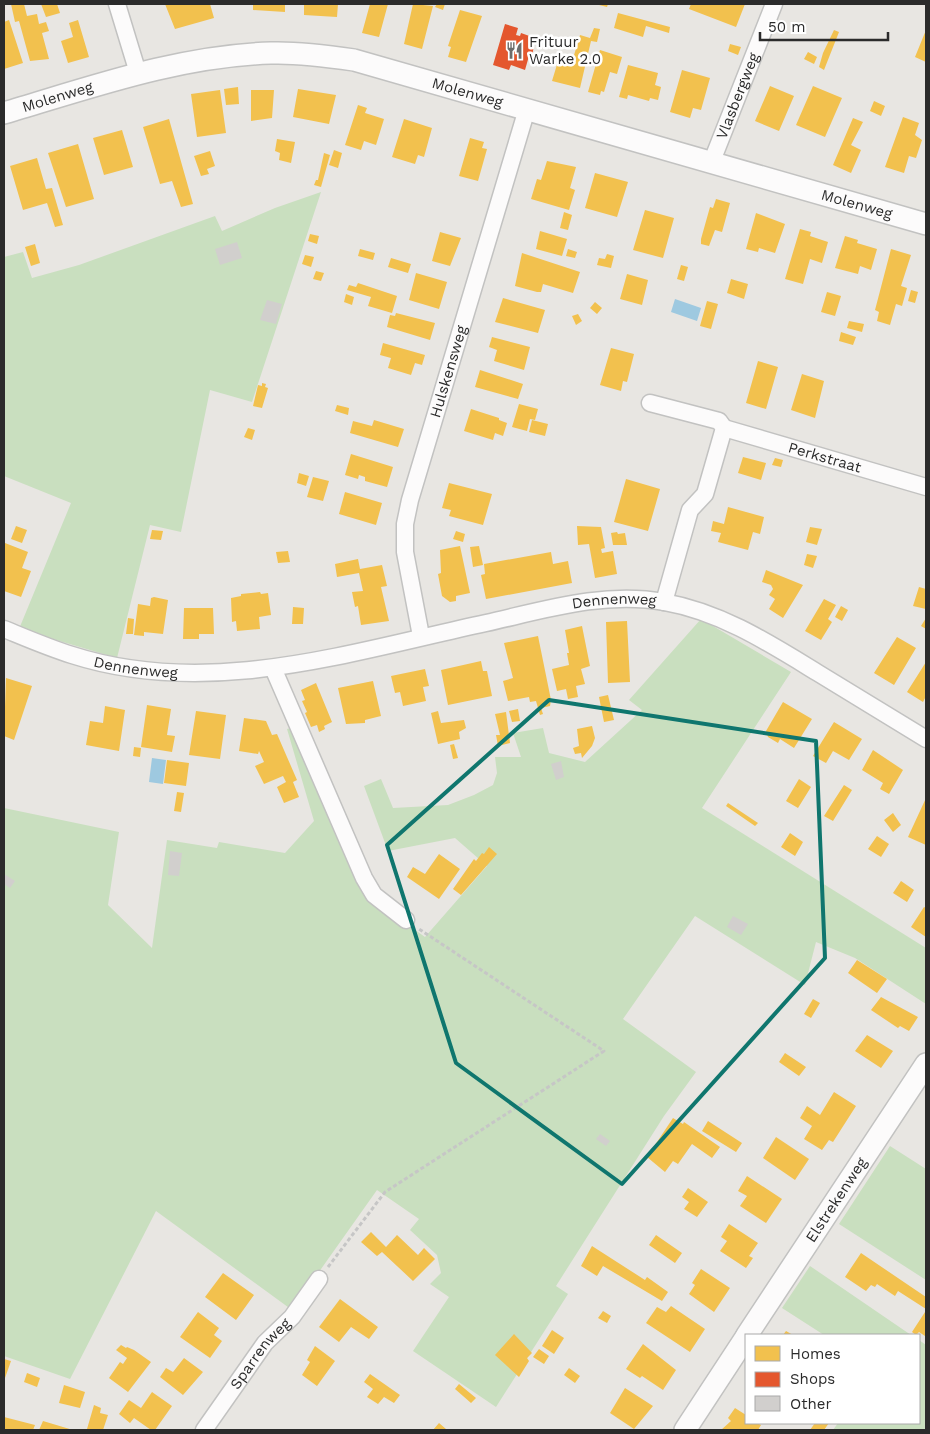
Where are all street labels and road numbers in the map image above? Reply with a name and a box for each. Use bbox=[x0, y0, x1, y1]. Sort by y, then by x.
street label: Vlasbergweg bbox=[713, 50, 763, 142]
street label: Molenweg bbox=[430, 74, 505, 111]
street label: Molenweg bbox=[20, 78, 95, 116]
street label: Molenweg bbox=[819, 185, 894, 223]
street label: Hulskensweg bbox=[426, 323, 471, 420]
street label: Perkstraat bbox=[786, 438, 864, 477]
street label: Dennenweg bbox=[571, 590, 657, 613]
street label: Dennenweg bbox=[92, 653, 178, 682]
street label: Elstrekenweg bbox=[802, 1154, 871, 1246]
street label: Sparrenweg bbox=[226, 1314, 294, 1393]

